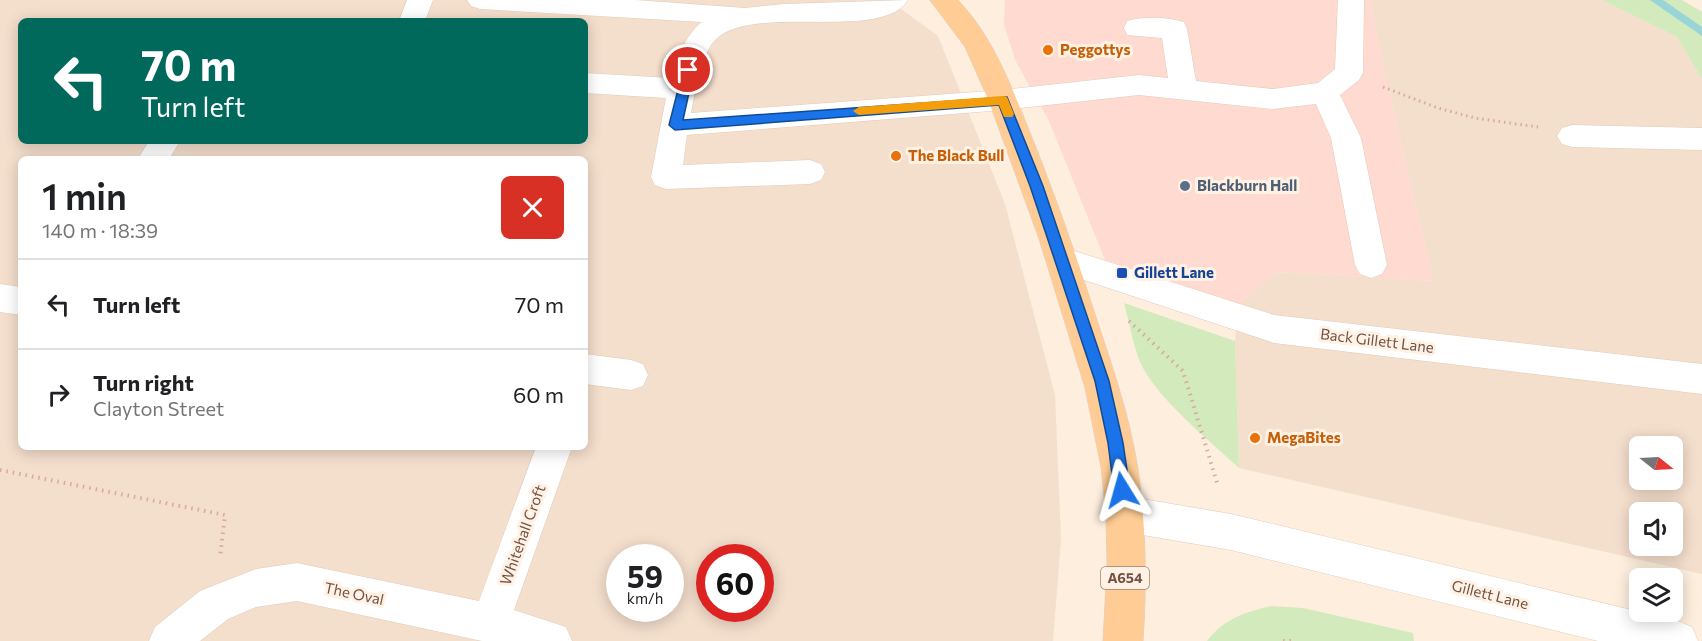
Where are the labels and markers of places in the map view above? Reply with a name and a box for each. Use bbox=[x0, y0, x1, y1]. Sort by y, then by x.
place label: Peggottys bbox=[1060, 40, 1130, 58]
marker: Peggottys bbox=[1041, 43, 1055, 57]
pin bbox=[662, 44, 713, 95]
place label: The Black Bull bbox=[908, 146, 1004, 164]
marker: The Black Bull bbox=[889, 149, 903, 163]
place label: Blackburn Hall bbox=[1197, 176, 1297, 194]
marker: Blackburn Hall bbox=[1178, 179, 1192, 193]
place label: Gillett Lane bbox=[1134, 263, 1214, 281]
marker: Gillett Lane bbox=[1115, 266, 1129, 280]
place label: MegaBites bbox=[1267, 428, 1341, 446]
marker: MegaBites bbox=[1248, 431, 1262, 445]

